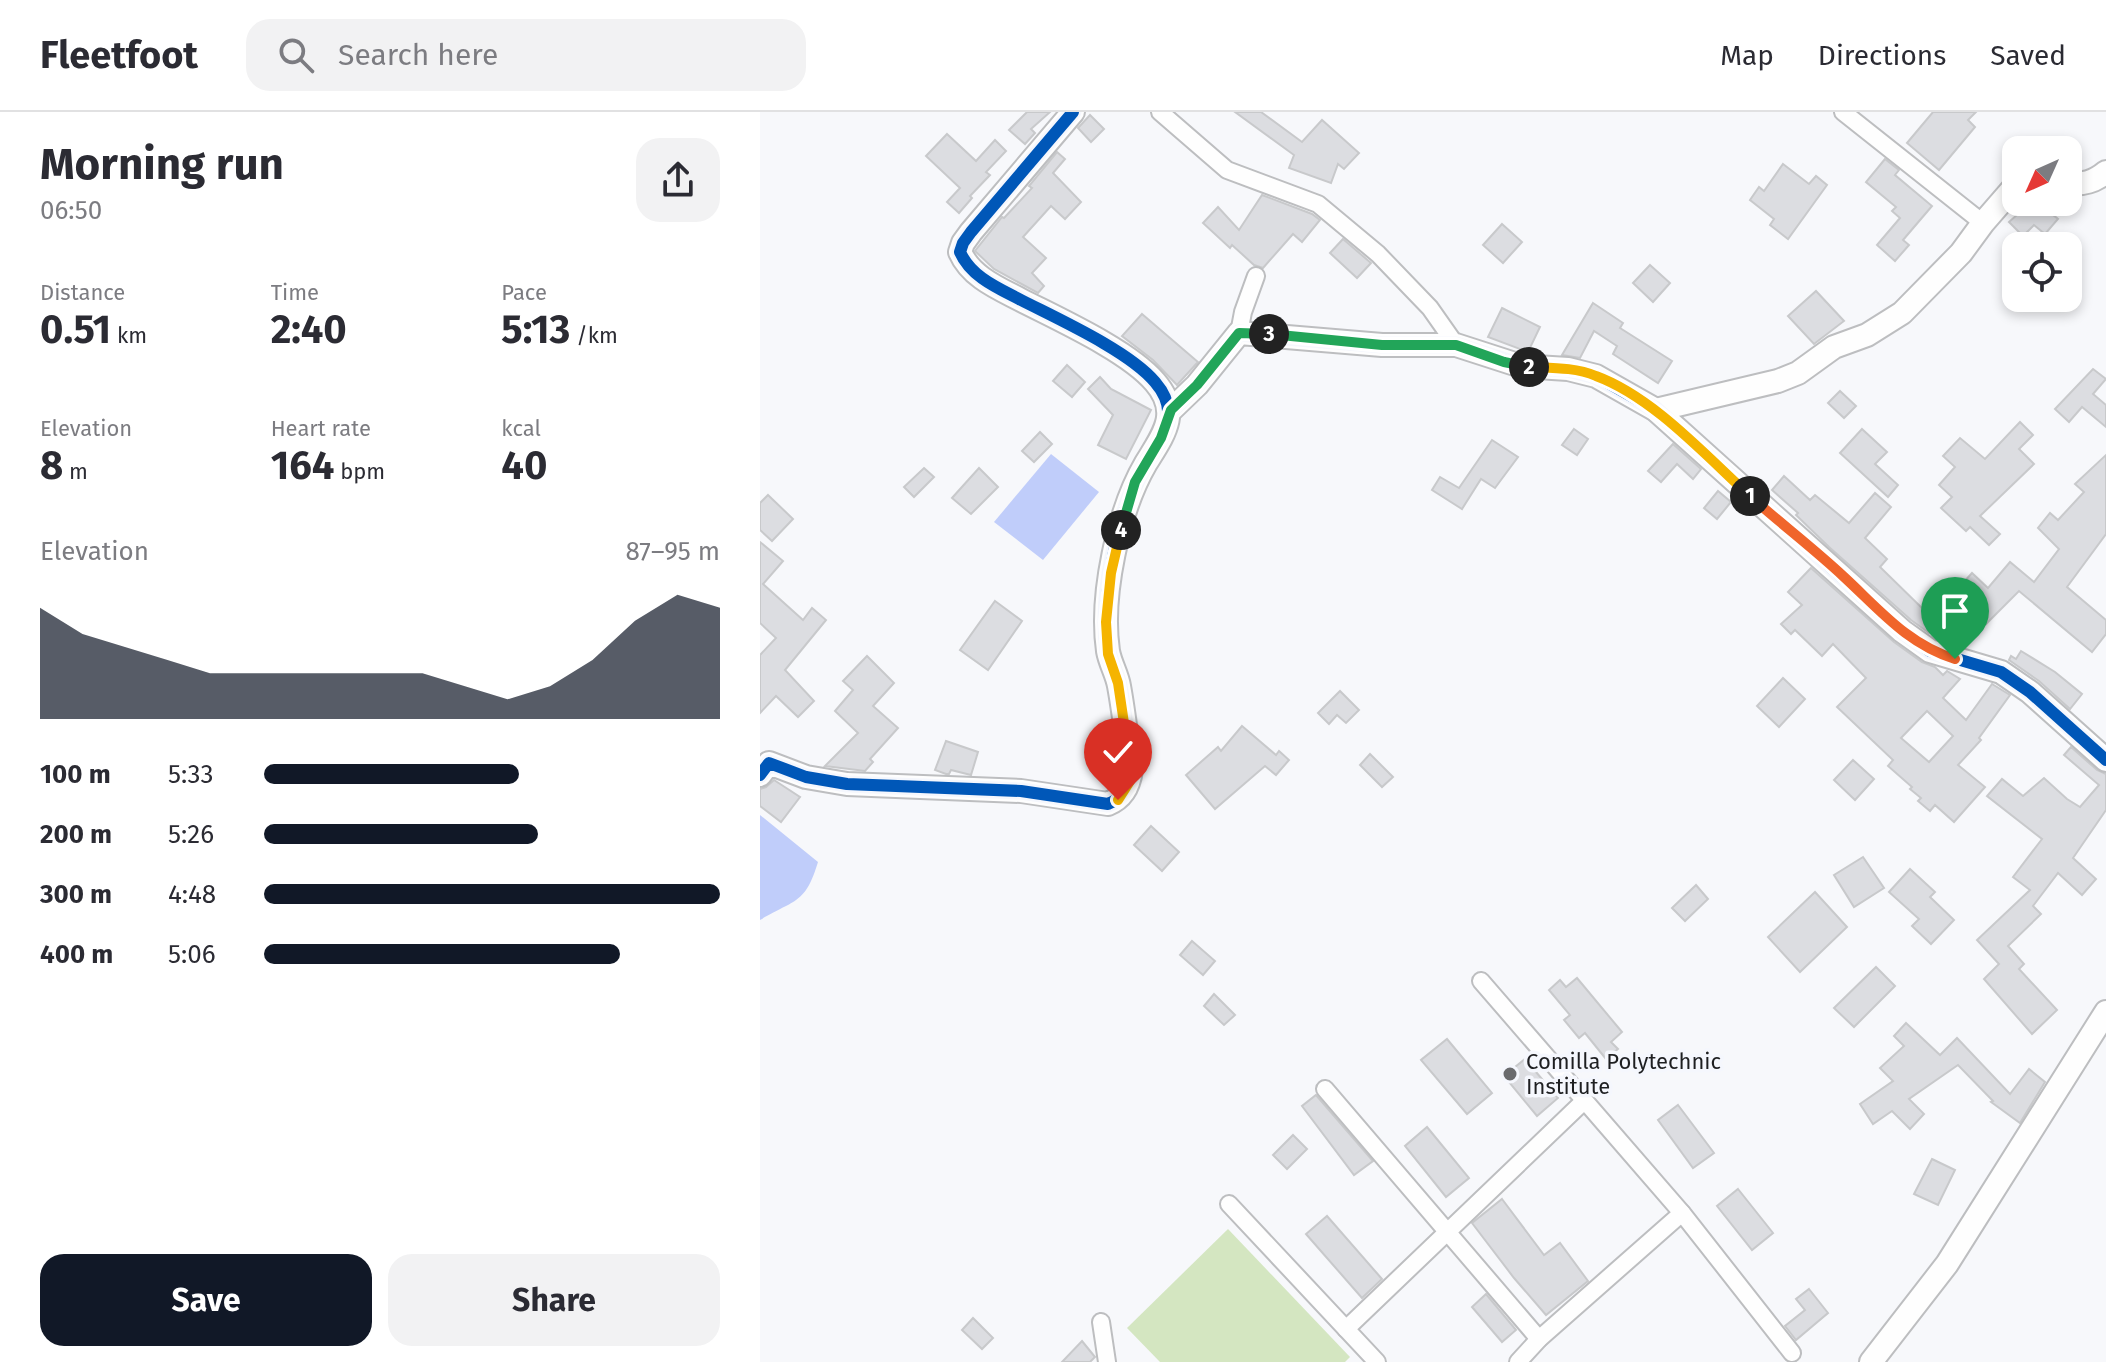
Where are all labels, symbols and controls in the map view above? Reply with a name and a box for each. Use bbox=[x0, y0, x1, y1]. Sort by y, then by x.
search box bbox=[246, 19, 806, 91]
text: Fleetfoot bbox=[40, 32, 198, 78]
icon: search bbox=[274, 33, 318, 77]
text: Search here bbox=[338, 37, 498, 73]
text: Map bbox=[1720, 39, 1774, 72]
text: Directions bbox=[1818, 39, 1946, 72]
text: Saved bbox=[1990, 39, 2066, 72]
north arrow bbox=[2002, 136, 2082, 216]
map controls bbox=[2002, 136, 2082, 312]
text: Morning run bbox=[40, 138, 284, 191]
button: share bbox=[636, 138, 720, 222]
text: 06:50 bbox=[40, 195, 102, 226]
button: locate bbox=[2002, 232, 2082, 312]
text: Distance bbox=[40, 279, 125, 306]
text: Time bbox=[271, 279, 319, 306]
text: Pace bbox=[501, 279, 547, 306]
text: 0.51 bbox=[40, 306, 111, 354]
text: 2:40 bbox=[271, 306, 347, 354]
text: 5:13 bbox=[501, 306, 570, 354]
pin: 3 bbox=[1249, 314, 1289, 354]
text: 3 bbox=[1263, 320, 1275, 347]
text: km bbox=[111, 322, 147, 349]
text: /km bbox=[570, 322, 618, 349]
pin: 2 bbox=[1509, 347, 1549, 387]
text: 2 bbox=[1523, 353, 1535, 380]
text: Elevation bbox=[40, 415, 132, 442]
text: Heart rate bbox=[271, 415, 371, 442]
text: kcal bbox=[501, 415, 541, 442]
text: 8 bbox=[40, 442, 63, 490]
text: 164 bbox=[271, 442, 334, 490]
text: 40 bbox=[501, 442, 547, 490]
text: m bbox=[63, 458, 88, 485]
text: bpm bbox=[334, 458, 385, 485]
pin: 1 bbox=[1730, 476, 1770, 516]
text: 1 bbox=[1745, 482, 1755, 509]
pin: 4 bbox=[1101, 510, 1141, 550]
text: 4 bbox=[1115, 516, 1127, 543]
text: Elevation bbox=[40, 536, 149, 567]
text: 87–95 m bbox=[625, 536, 720, 567]
pin bbox=[1921, 577, 1989, 659]
icon: arrive bbox=[1933, 589, 1977, 633]
pin bbox=[1084, 718, 1152, 800]
icon: check bbox=[1096, 730, 1140, 774]
text: 100 m bbox=[40, 759, 111, 790]
text: 5:33 bbox=[168, 759, 213, 790]
text: 200 m bbox=[40, 819, 112, 850]
text: 5:26 bbox=[168, 819, 214, 850]
text: 300 m bbox=[40, 879, 112, 910]
text: 4:48 bbox=[168, 879, 216, 910]
text: 400 m bbox=[40, 939, 113, 970]
text: 5:06 bbox=[168, 939, 216, 970]
place label: Comilla Polytechnic Institute bbox=[1526, 1048, 1721, 1100]
marker: Comilla Polytechnic Institute bbox=[1501, 1065, 1519, 1083]
button: Save bbox=[40, 1254, 372, 1346]
button: Share bbox=[388, 1254, 720, 1346]

